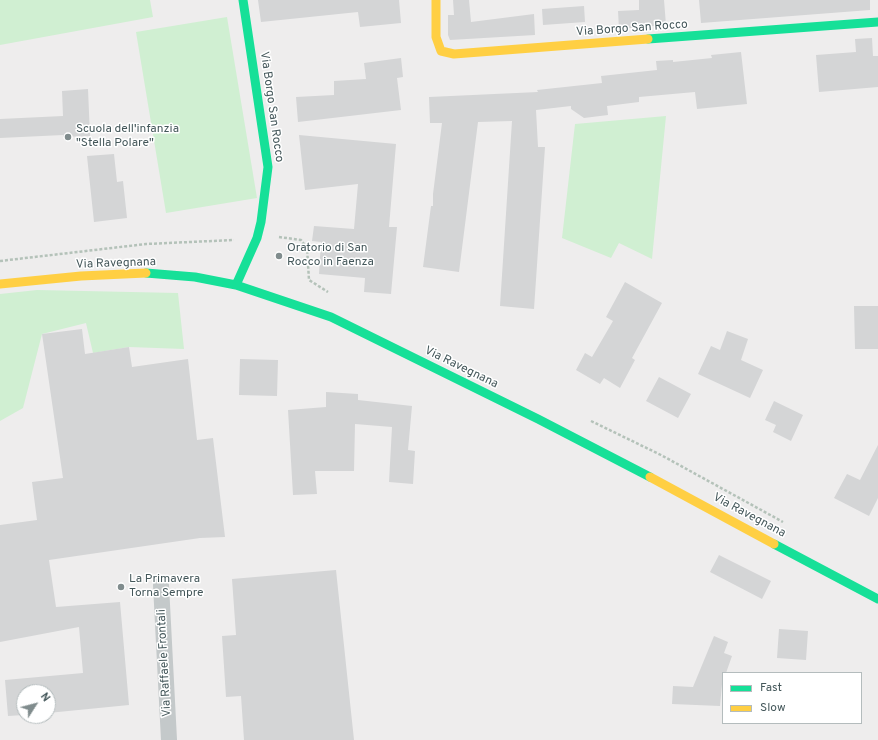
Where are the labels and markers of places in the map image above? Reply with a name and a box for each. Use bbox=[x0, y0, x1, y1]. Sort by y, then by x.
place label: Scuola dell'infanzia "Stella Polare" bbox=[76, 123, 179, 151]
marker: Scuola dell'infanzia "Stella Polare" bbox=[63, 132, 73, 142]
place label: Oratorio di San Rocco in Faenza bbox=[287, 242, 374, 270]
marker: Oratorio di San Rocco in Faenza bbox=[274, 251, 284, 261]
place label: La Primavera Torna Sempre bbox=[129, 573, 204, 601]
marker: La Primavera Torna Sempre bbox=[116, 582, 126, 592]

